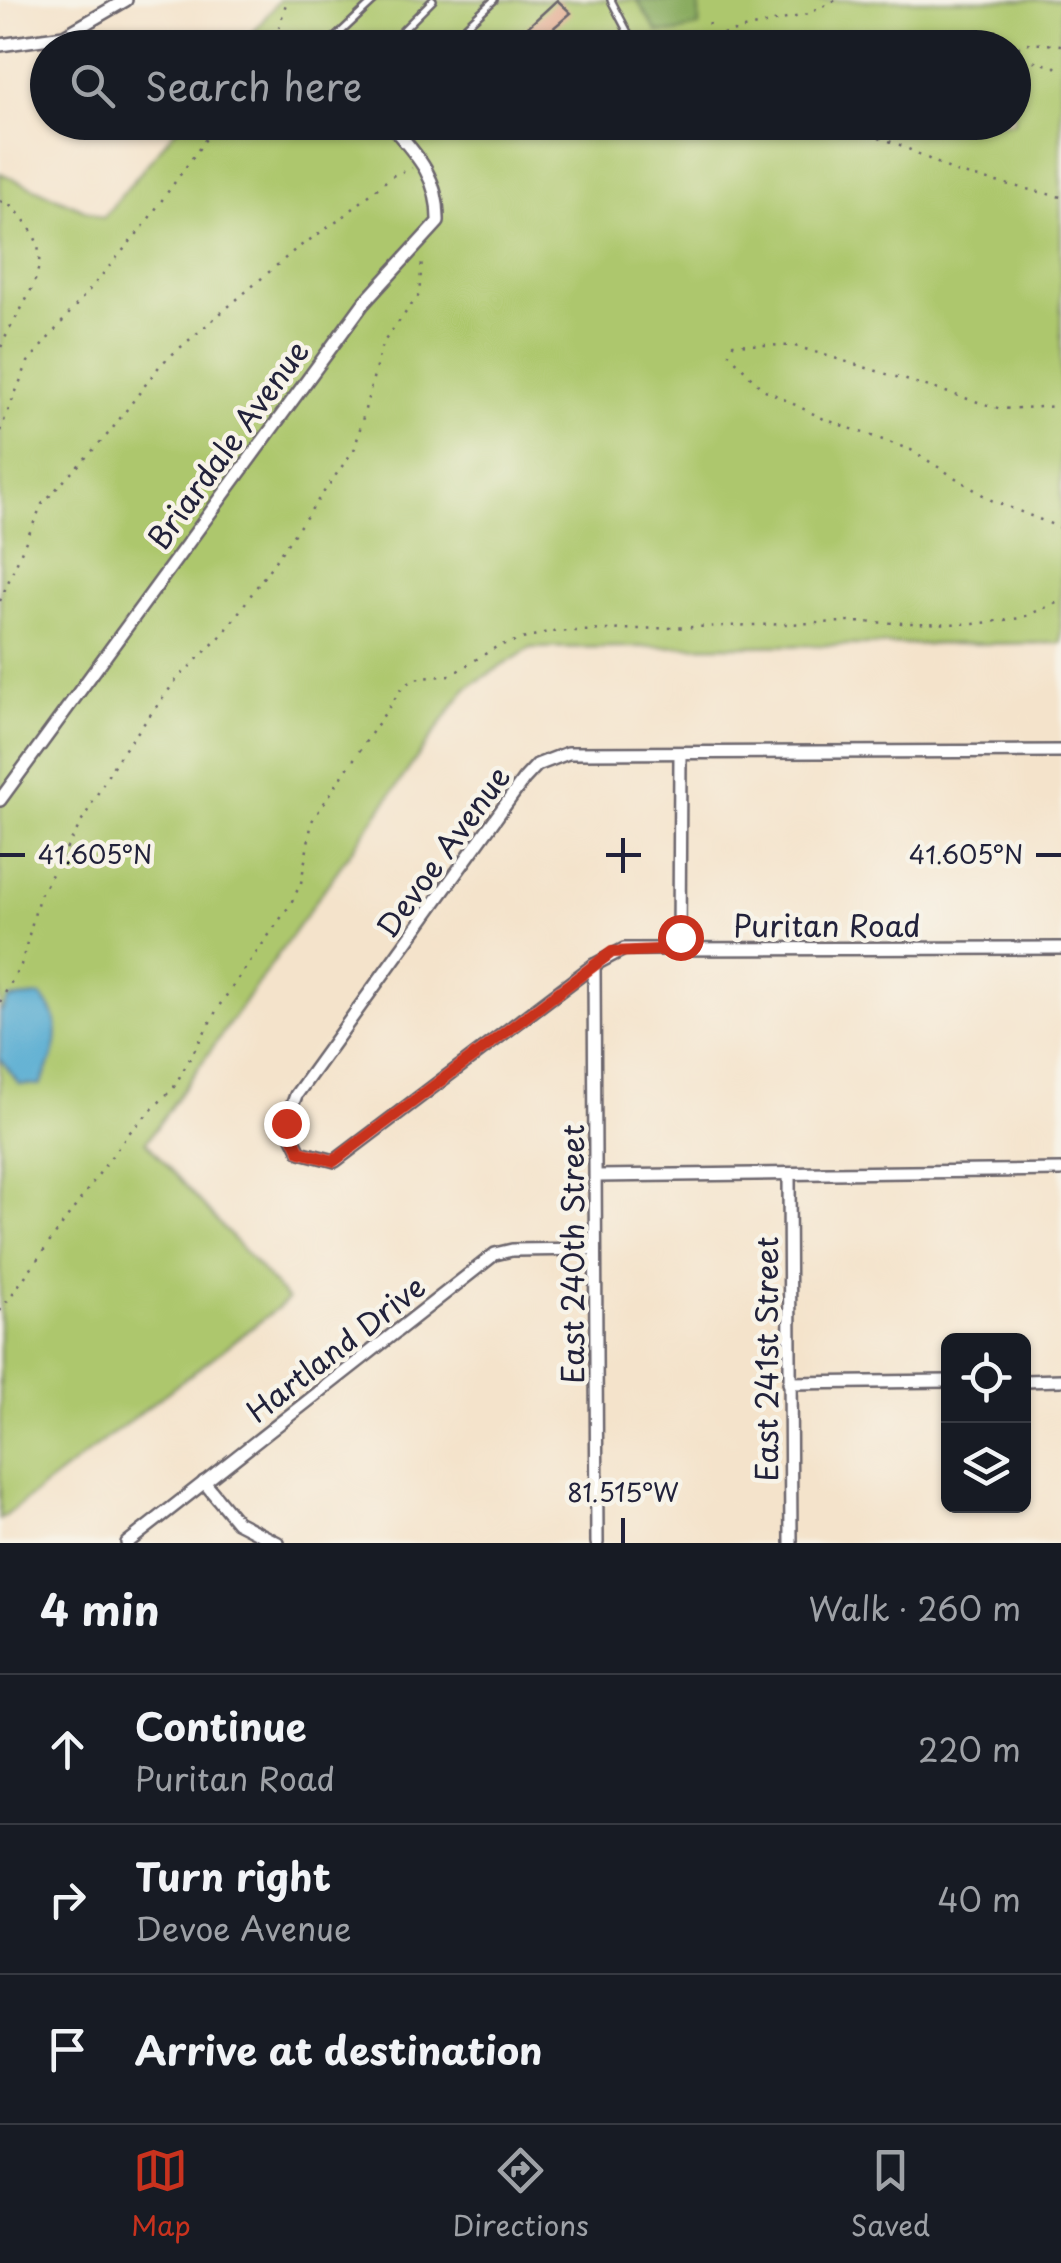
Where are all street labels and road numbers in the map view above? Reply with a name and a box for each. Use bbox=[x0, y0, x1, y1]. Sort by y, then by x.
street label: Briardale Avenue bbox=[136, 330, 318, 558]
street label: Devoe Avenue bbox=[364, 756, 520, 946]
street label: Puritan Road bbox=[733, 902, 921, 947]
street label: East 240th Street bbox=[549, 1124, 594, 1384]
street label: East 241st Street bbox=[743, 1236, 788, 1482]
street label: Hartland Drive bbox=[236, 1264, 434, 1432]

